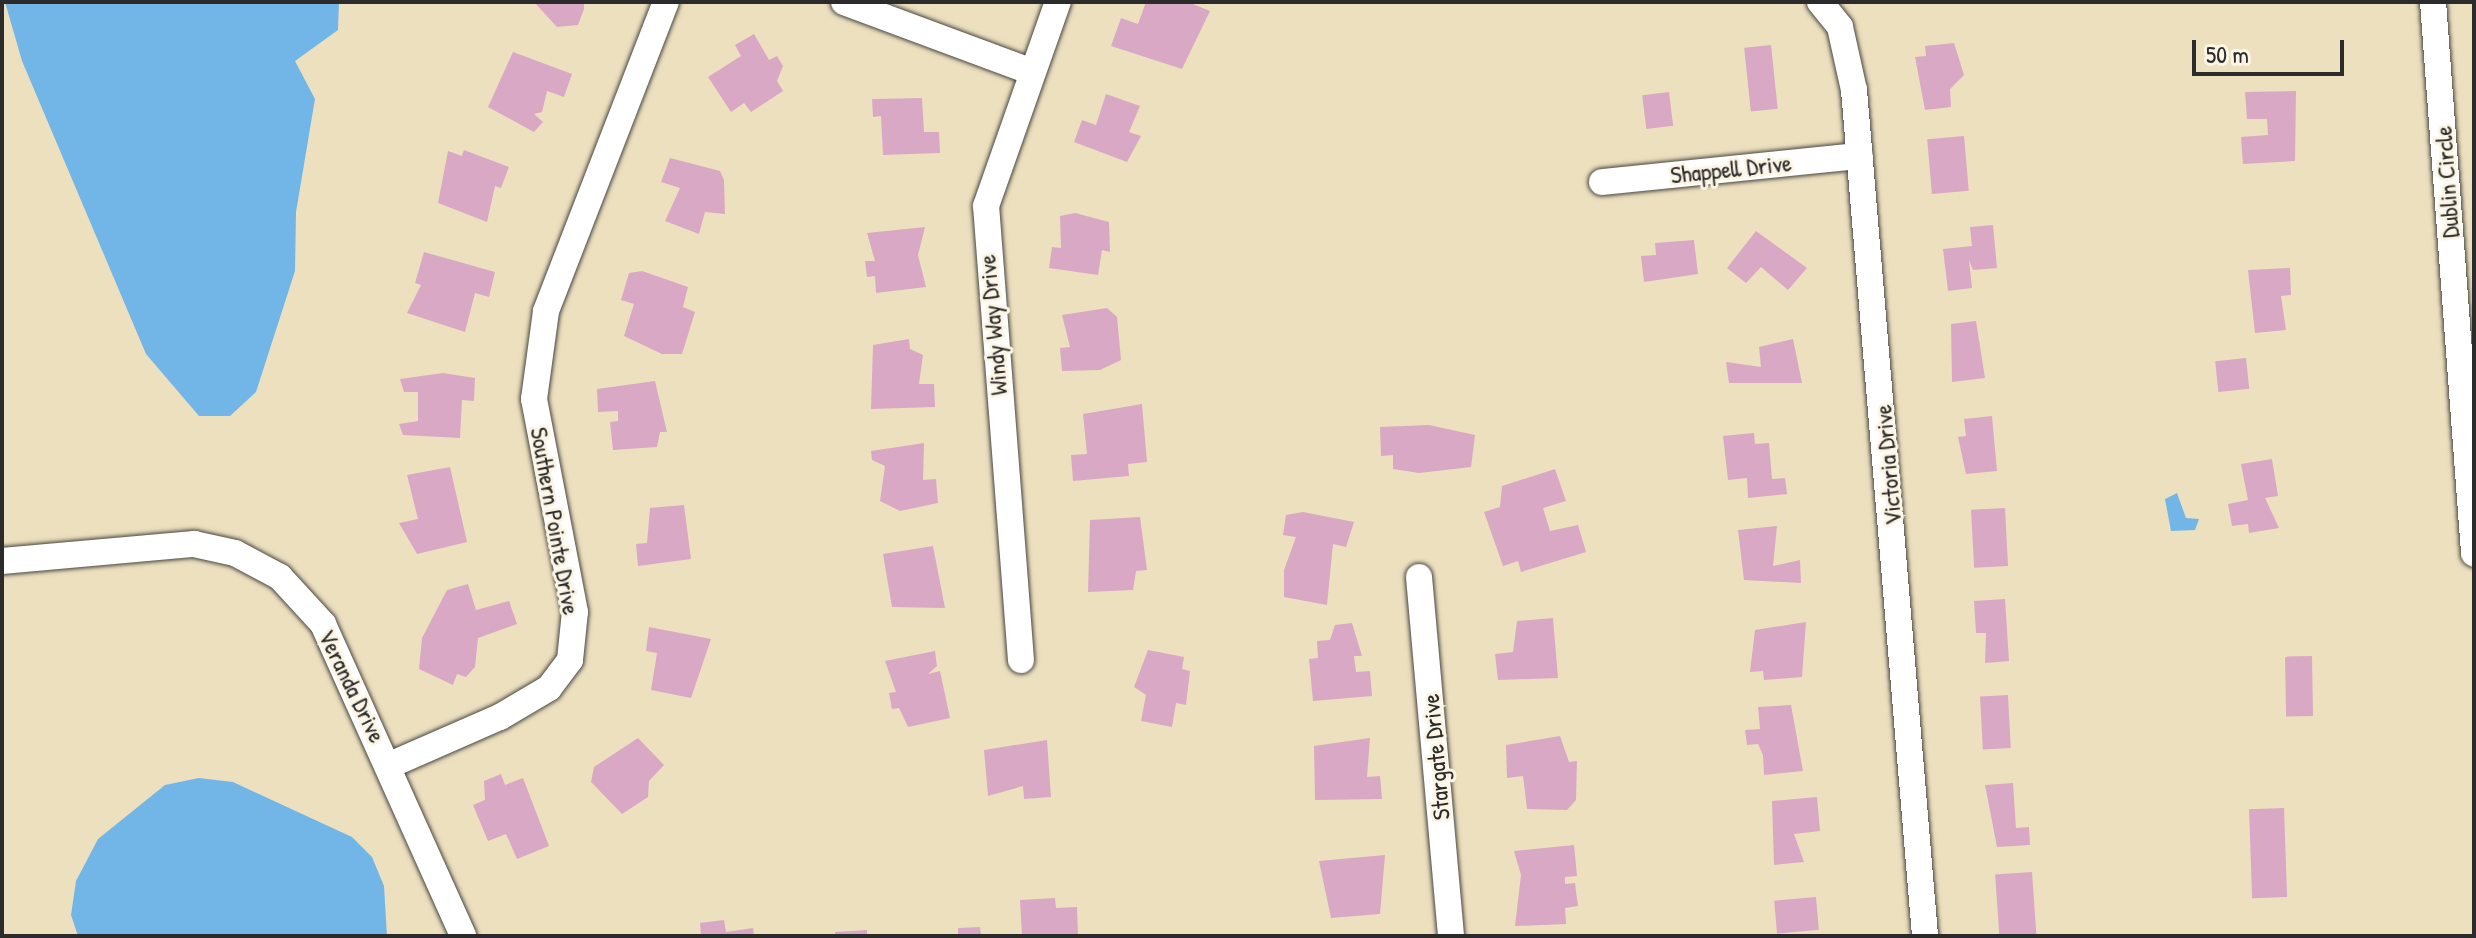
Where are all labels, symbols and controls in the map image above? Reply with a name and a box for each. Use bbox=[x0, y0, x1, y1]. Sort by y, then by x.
scale bar bbox=[2196, 24, 2348, 74]
text: 50 m bbox=[2206, 38, 2249, 70]
street label: Dublin Circle bbox=[2429, 125, 2465, 239]
street label: Shappell Drive bbox=[1669, 148, 1793, 190]
street label: Windy Way Drive bbox=[973, 253, 1013, 397]
street label: Victoria Drive bbox=[1868, 404, 1908, 526]
street label: Southern Pointe Drive bbox=[524, 425, 586, 617]
street label: Veranda Drive bbox=[312, 625, 392, 747]
street label: Stargate Drive bbox=[1416, 693, 1456, 821]

